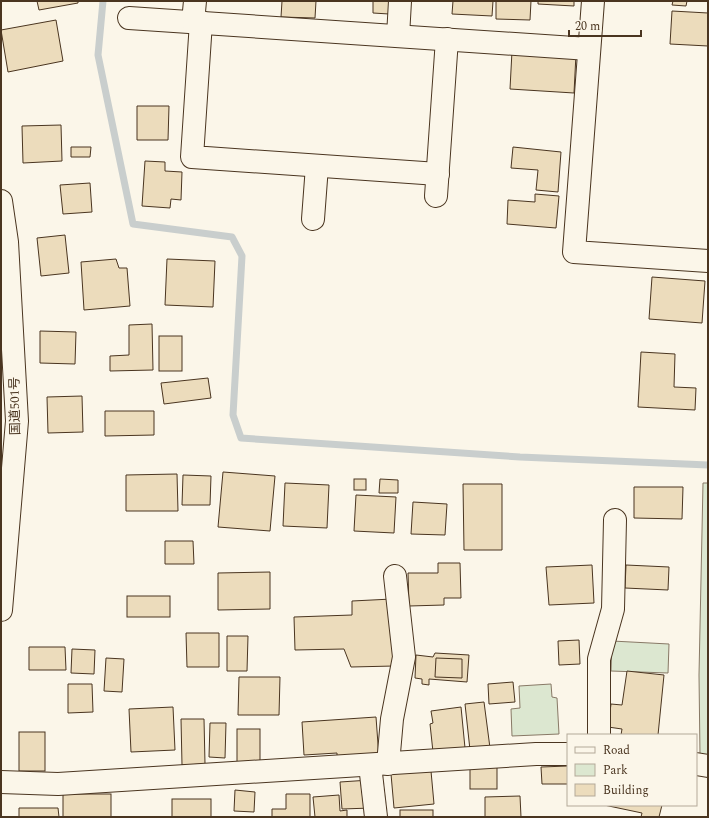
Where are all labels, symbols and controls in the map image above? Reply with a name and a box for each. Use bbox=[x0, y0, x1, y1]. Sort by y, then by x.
scale bar bbox=[569, 12, 641, 38]
text: 20 m bbox=[575, 17, 600, 36]
street label: 国道501号 bbox=[4, 377, 26, 435]
legend bbox=[567, 734, 697, 806]
text: Road bbox=[603, 741, 630, 760]
text: Park bbox=[603, 761, 628, 780]
text: Building bbox=[603, 781, 649, 800]

